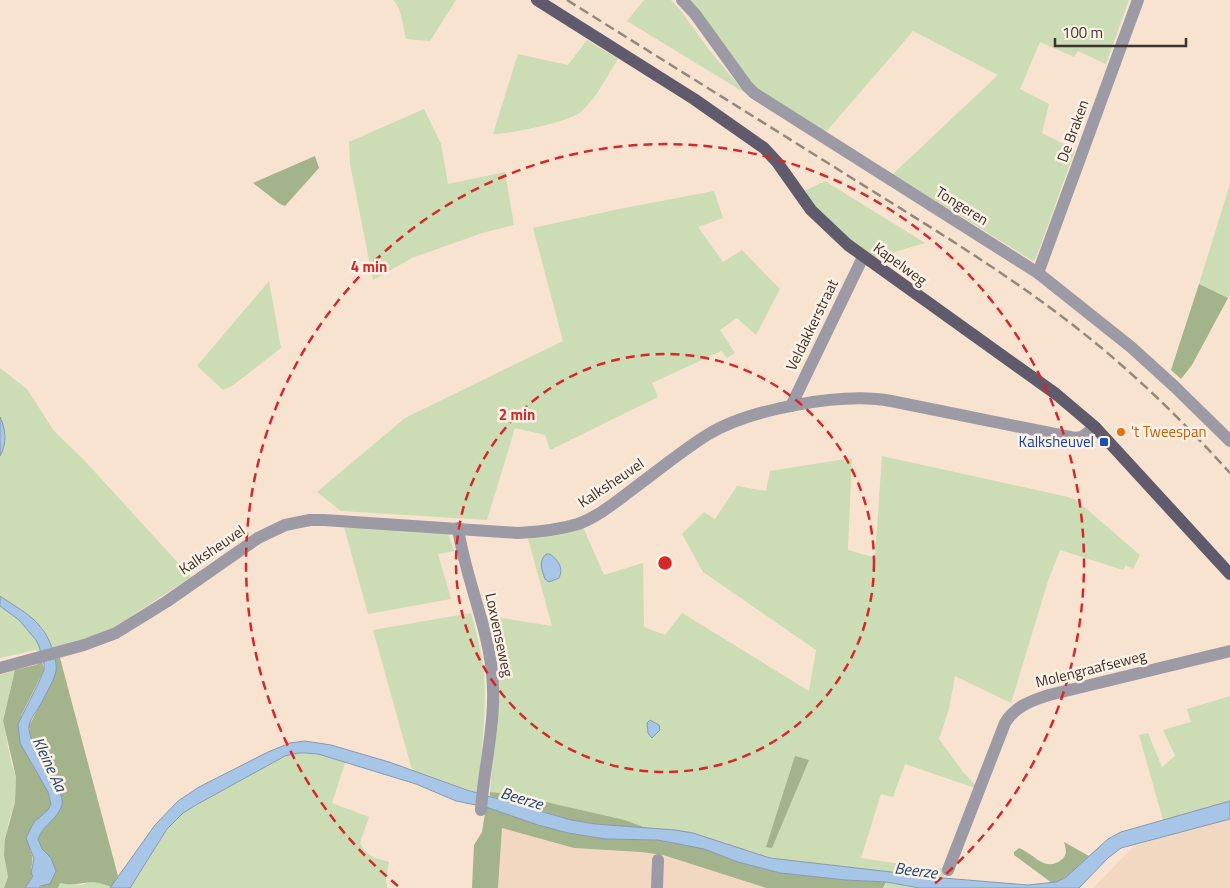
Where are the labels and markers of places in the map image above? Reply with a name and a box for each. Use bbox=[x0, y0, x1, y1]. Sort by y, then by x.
place label: 't Tweespan bbox=[1131, 420, 1207, 443]
marker: 't Tweespan bbox=[1115, 426, 1127, 438]
place label: Kalksheuvel bbox=[1019, 430, 1094, 453]
marker: Kalksheuvel bbox=[1098, 436, 1110, 448]
centre of rings bbox=[656, 554, 674, 572]

